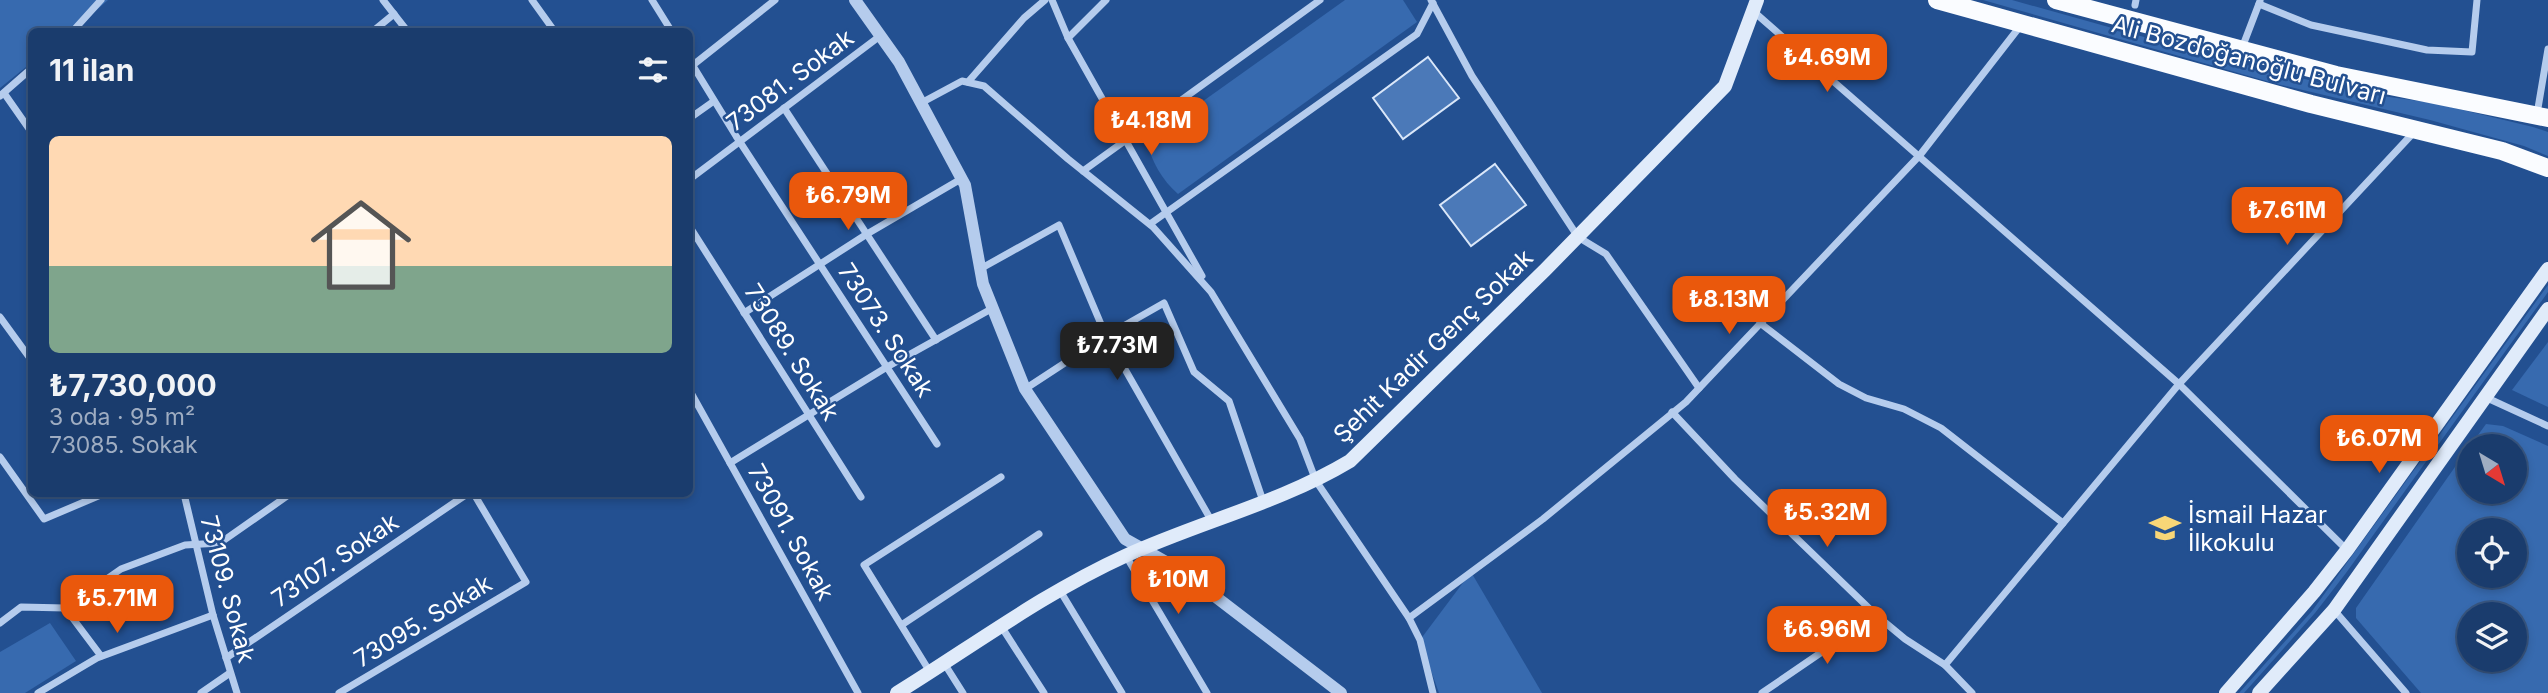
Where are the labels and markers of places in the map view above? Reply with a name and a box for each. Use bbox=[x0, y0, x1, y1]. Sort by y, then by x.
pin: ₺4.69M bbox=[1770, 34, 1884, 94]
pin: ₺4.18M bbox=[1094, 97, 1208, 157]
pin: ₺6.79M bbox=[791, 173, 905, 232]
pin: ₺7.61M bbox=[2230, 188, 2344, 247]
pin: ₺8.13M bbox=[1672, 276, 1786, 336]
pin: ₺7.73M bbox=[1060, 322, 1174, 382]
pin: ₺6.07M bbox=[2322, 416, 2436, 475]
pin: ₺5.32M bbox=[1770, 490, 1884, 549]
place label: İsmail Hazar İlkokulu bbox=[2188, 500, 2327, 557]
school or university icon: İsmail Hazar İlkokulu bbox=[2148, 511, 2182, 545]
pin: ₺10M bbox=[1137, 556, 1219, 616]
pin: ₺5.71M bbox=[60, 576, 174, 635]
pin: ₺6.96M bbox=[1770, 606, 1884, 666]

